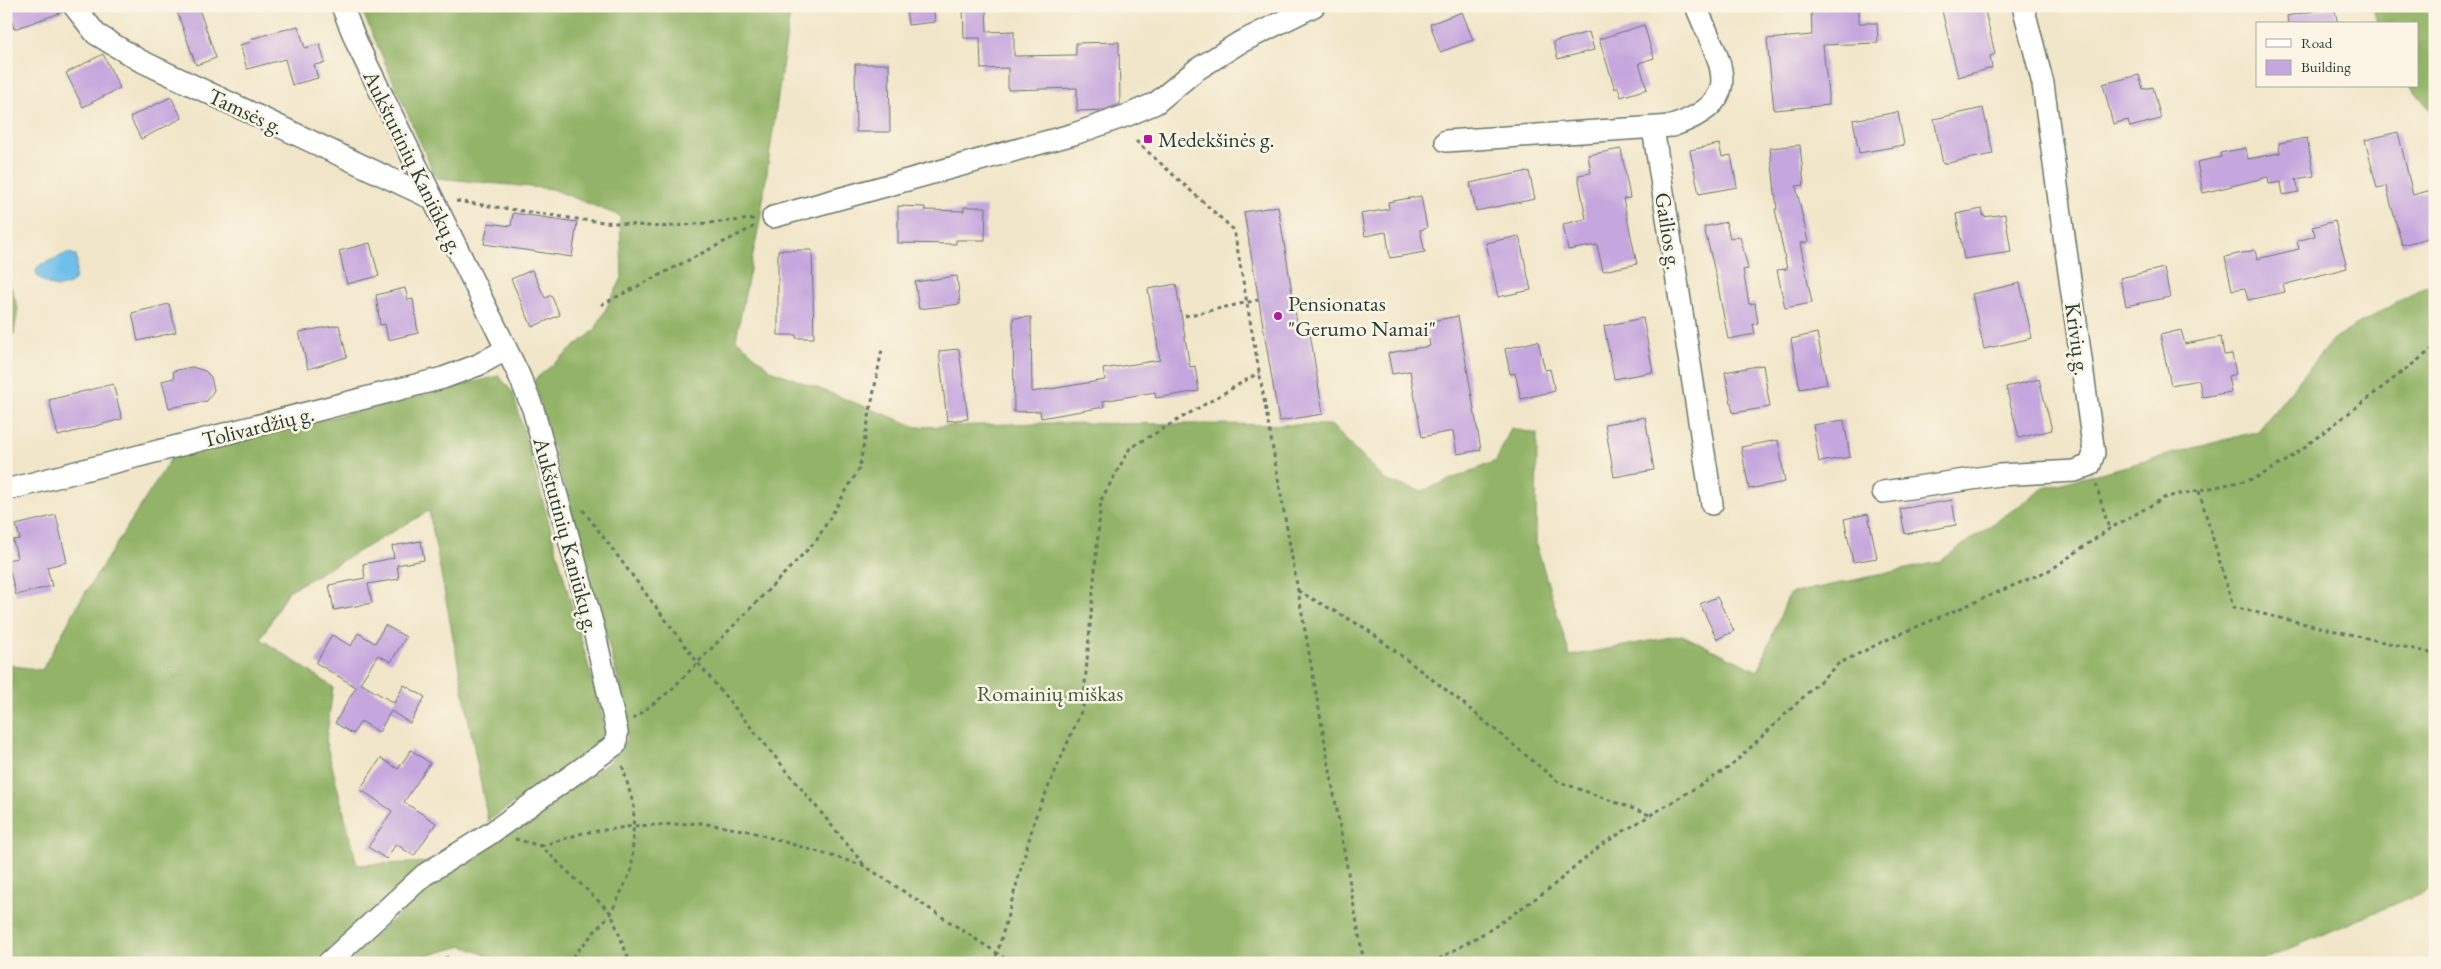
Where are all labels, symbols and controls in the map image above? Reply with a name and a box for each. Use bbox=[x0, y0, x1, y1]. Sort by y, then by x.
legend bbox=[2256, 22, 2418, 88]
text: Road bbox=[2301, 33, 2333, 52]
text: Building bbox=[2301, 57, 2351, 76]
street label: Aukštutinių Kaniūkų g. bbox=[356, 64, 471, 259]
street label: Tamsės g. bbox=[203, 81, 288, 142]
place label: Medekšinės g. bbox=[1158, 125, 1275, 154]
marker: Medekšinės g. bbox=[1142, 133, 1154, 145]
street label: Gailios g. bbox=[1648, 190, 1689, 272]
place label: Pensionatas "Gerumo Namai" bbox=[1288, 289, 1436, 343]
street label: Krivių g. bbox=[2058, 301, 2097, 377]
marker: Pensionatas "Gerumo Namai" bbox=[1272, 310, 1284, 322]
street label: Tolivardžių g. bbox=[199, 399, 317, 454]
street label: Aukštutinių Kaniūkų g. bbox=[526, 433, 607, 636]
park label: Romainių miškas bbox=[977, 679, 1123, 708]

